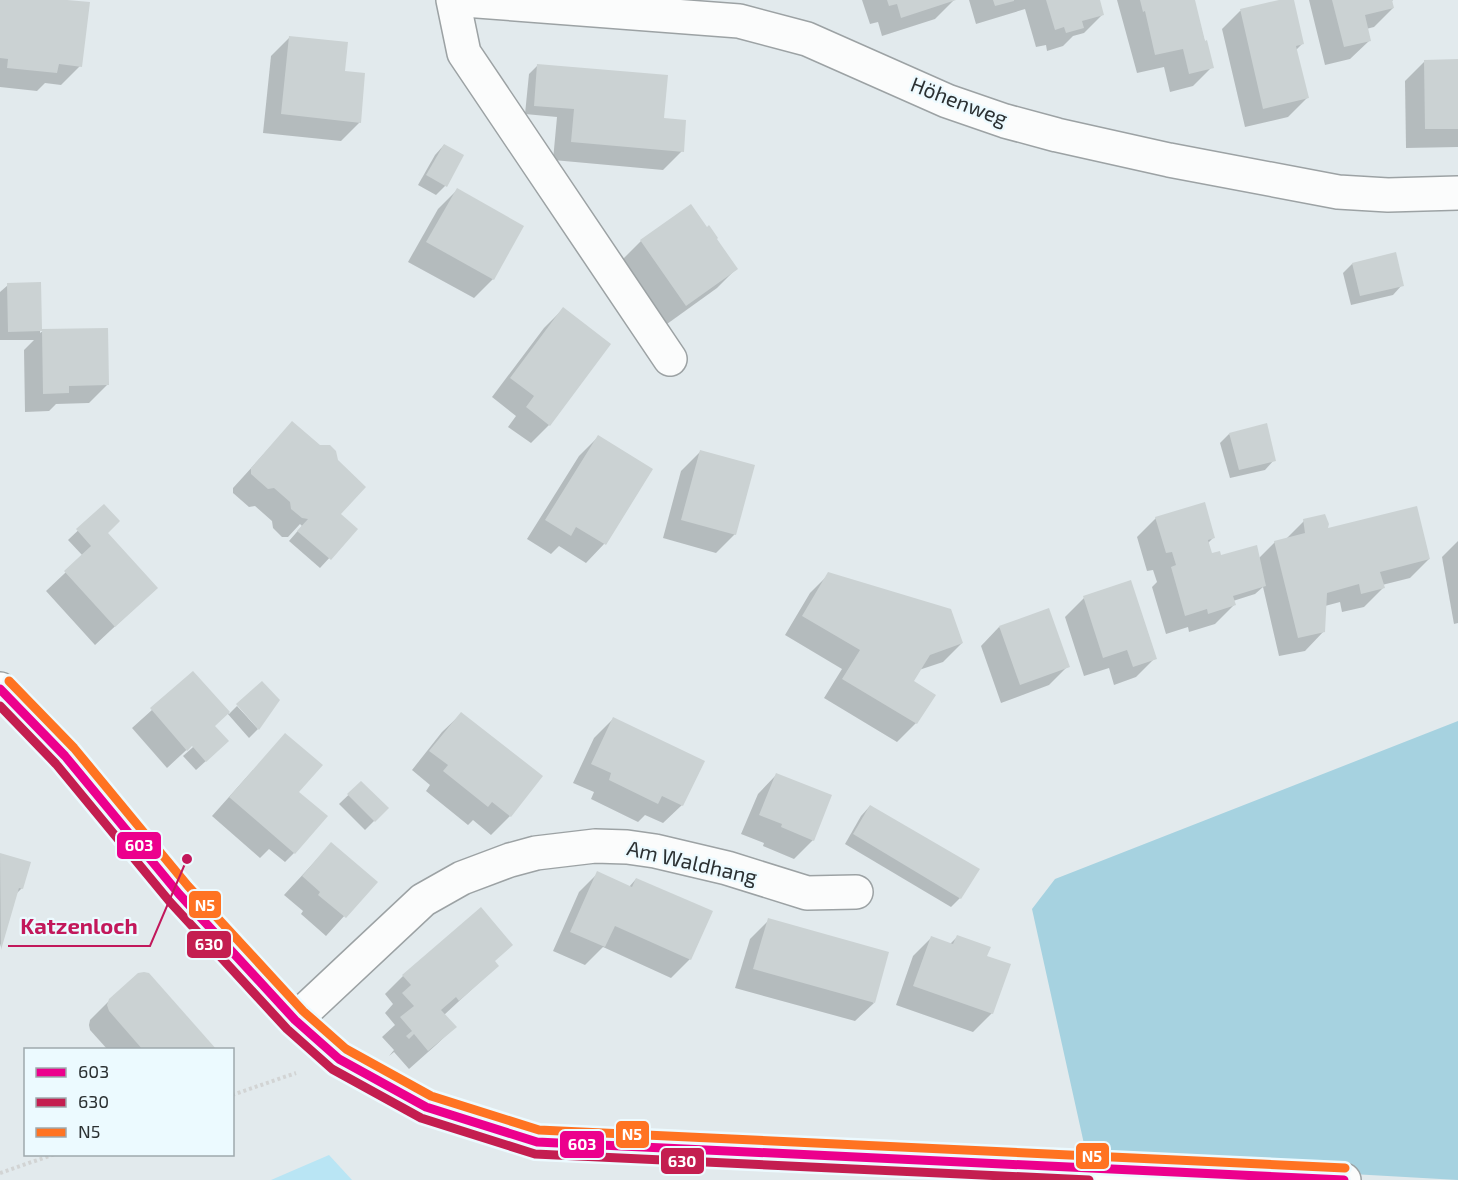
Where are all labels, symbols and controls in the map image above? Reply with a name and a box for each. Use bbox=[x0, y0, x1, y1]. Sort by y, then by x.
street label: Höhenweg bbox=[908, 71, 1012, 131]
line badge: 603 bbox=[116, 831, 162, 860]
street label: Am Waldhang bbox=[625, 834, 760, 889]
text: 603 bbox=[125, 835, 153, 854]
line badge: N5 bbox=[188, 890, 222, 919]
text: N5 bbox=[195, 895, 215, 914]
callout: Katzenloch bbox=[8, 906, 150, 946]
text: Katzenloch bbox=[20, 912, 138, 938]
line badge: 630 bbox=[186, 930, 232, 959]
text: 630 bbox=[195, 934, 223, 953]
legend bbox=[24, 1048, 234, 1156]
text: 603 bbox=[78, 1060, 109, 1082]
text: 630 bbox=[78, 1090, 109, 1112]
text: N5 bbox=[78, 1120, 100, 1142]
line badge: N5 bbox=[615, 1120, 650, 1149]
text: N5 bbox=[622, 1124, 642, 1143]
line badge: 603 bbox=[559, 1130, 605, 1159]
text: 603 bbox=[568, 1134, 596, 1153]
line badge: N5 bbox=[1075, 1142, 1110, 1170]
text: N5 bbox=[1082, 1146, 1102, 1165]
line badge: 630 bbox=[660, 1147, 705, 1175]
text: 630 bbox=[668, 1151, 696, 1170]

